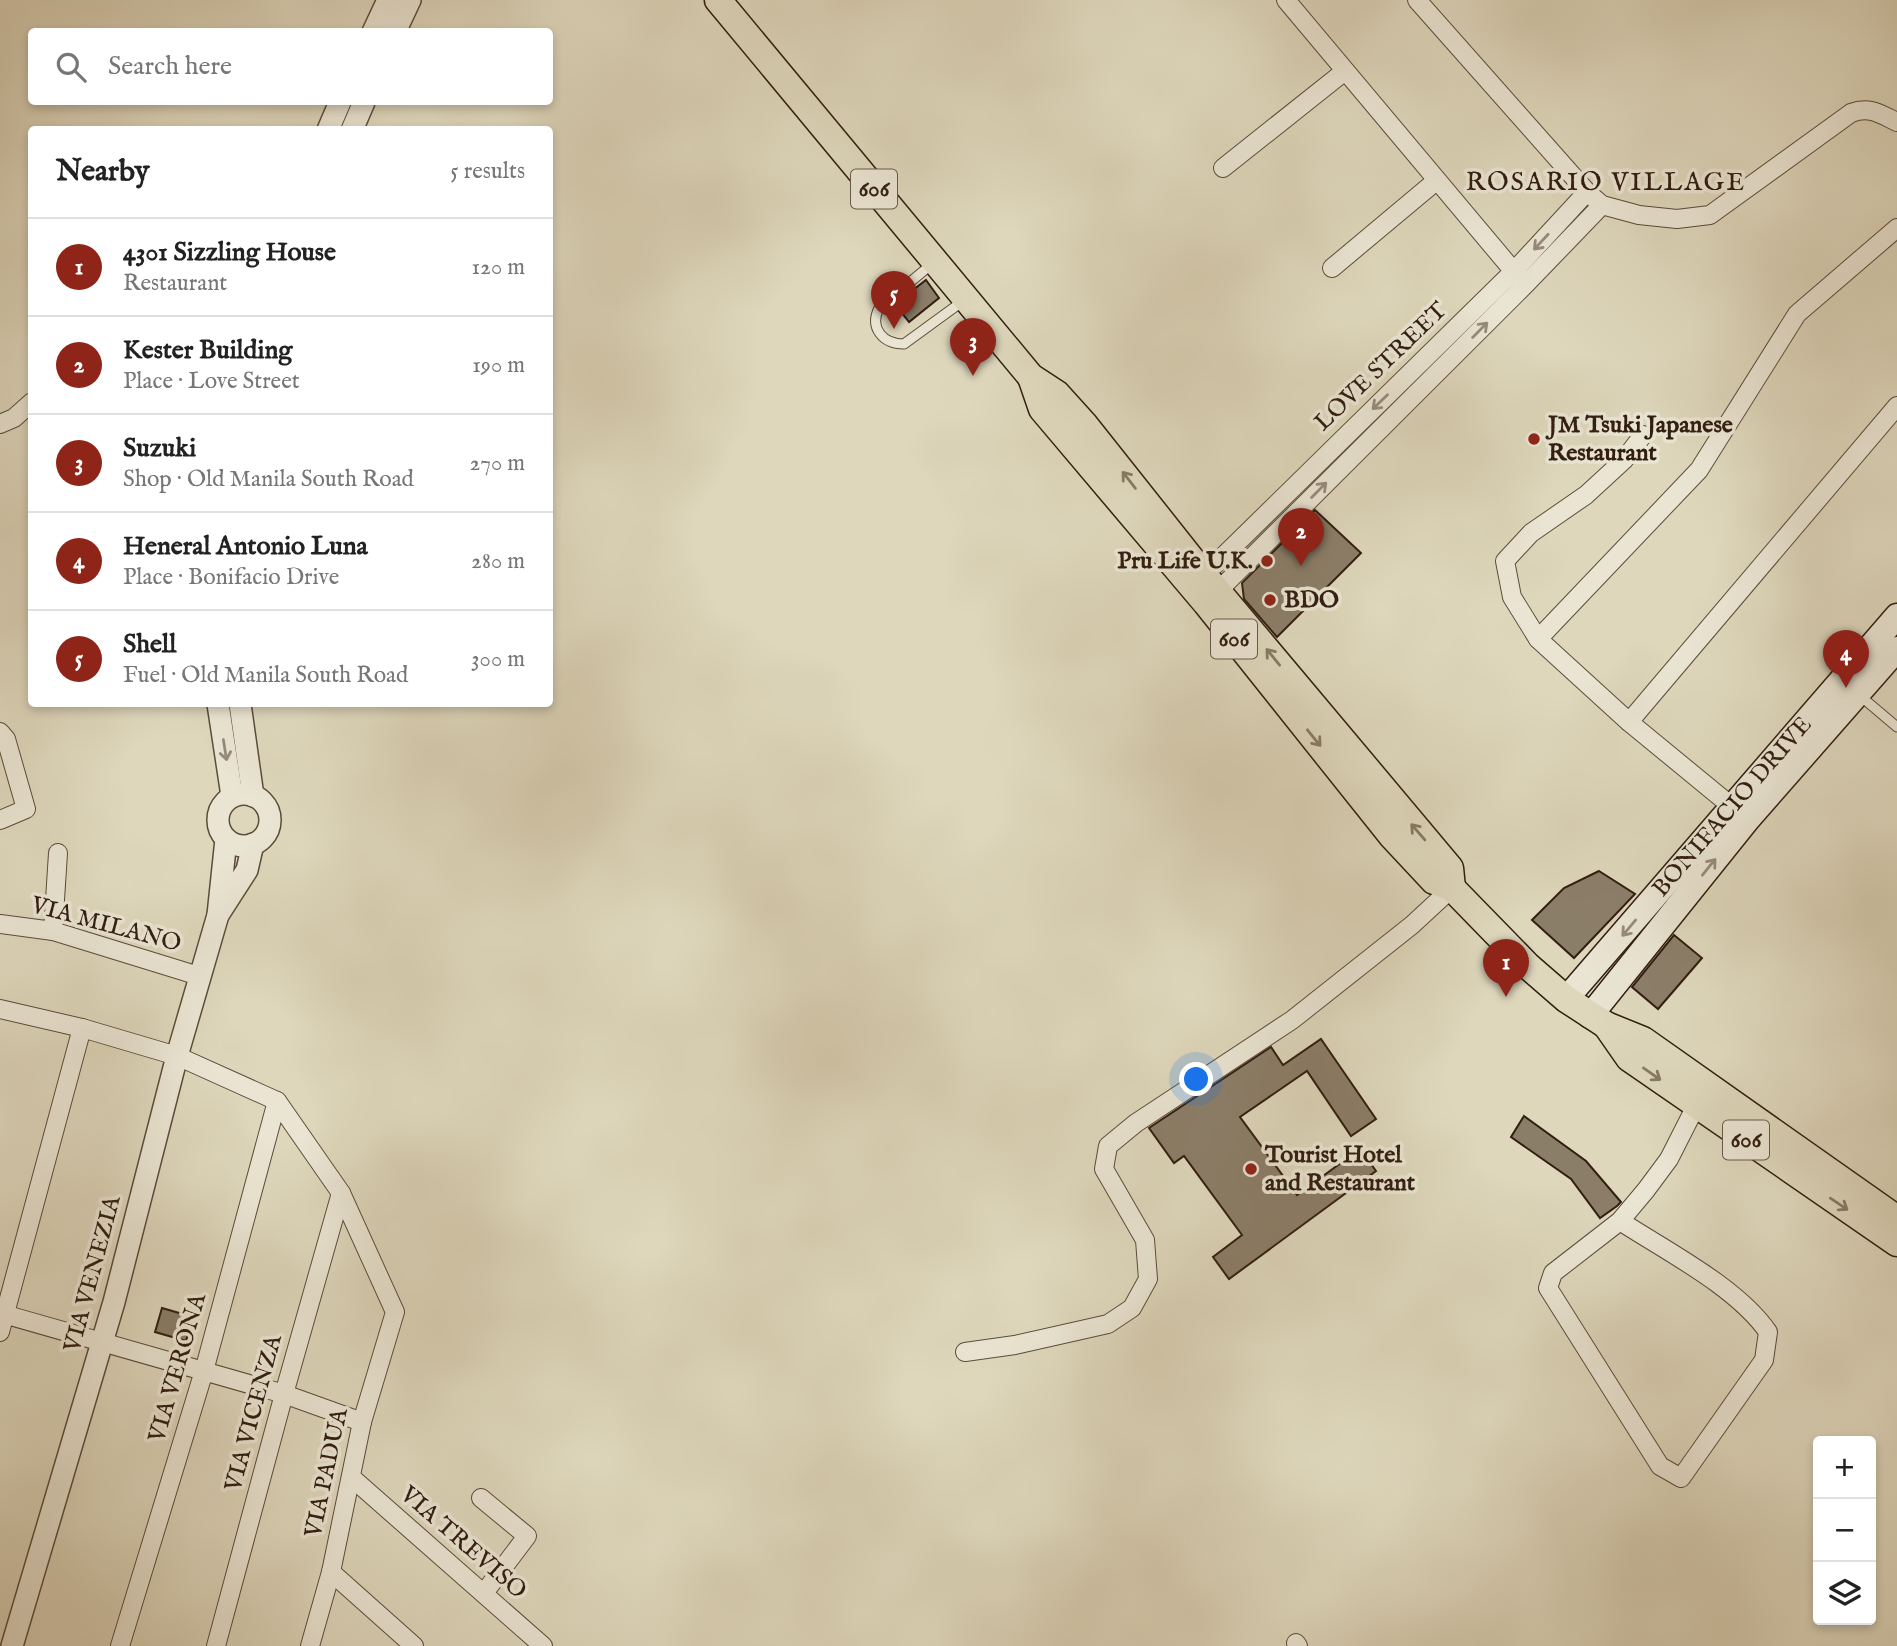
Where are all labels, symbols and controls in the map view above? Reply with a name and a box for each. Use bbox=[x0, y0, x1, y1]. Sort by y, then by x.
search box bbox=[28, 28, 553, 105]
icon: search bbox=[52, 48, 90, 86]
text: Search here bbox=[108, 50, 232, 83]
text: Nearby bbox=[56, 153, 149, 191]
text: 5 results bbox=[450, 157, 525, 186]
district label: ROSARIO VILLAGE bbox=[1466, 166, 1746, 199]
road number: 606 bbox=[851, 170, 897, 208]
one-way arrow bbox=[1532, 233, 1549, 250]
text: 4301 Sizzling House bbox=[123, 236, 336, 269]
text: 1 bbox=[75, 253, 83, 282]
text: 120 m bbox=[472, 253, 525, 282]
text: Restaurant bbox=[123, 269, 227, 298]
pin: 5 bbox=[871, 271, 917, 329]
street label: LOVE STREET bbox=[1308, 295, 1454, 438]
pin: 3 bbox=[950, 318, 996, 376]
one-way arrow bbox=[1471, 321, 1488, 338]
text: Kester Building bbox=[123, 334, 292, 367]
text: 2 bbox=[74, 351, 84, 380]
text: 190 m bbox=[472, 351, 525, 380]
text: Place · Love Street bbox=[123, 367, 300, 396]
one-way arrow bbox=[1371, 394, 1388, 411]
place label: JM Tsuki Japanese Restaurant bbox=[1545, 410, 1733, 469]
marker: JM Tsuki Japanese Restaurant bbox=[1526, 431, 1542, 447]
text: Suzuki bbox=[123, 432, 196, 465]
text: 3 bbox=[75, 449, 83, 478]
text: 270 m bbox=[470, 449, 525, 478]
text: Shop · Old Manila South Road bbox=[123, 465, 414, 494]
one-way arrow bbox=[1122, 472, 1137, 490]
one-way arrow bbox=[1310, 482, 1327, 499]
pin: 2 bbox=[1278, 508, 1324, 566]
text: Heneral Antonio Luna bbox=[123, 530, 368, 563]
place label: Pru Life U.K. bbox=[1117, 546, 1253, 577]
text: 4 bbox=[73, 547, 85, 576]
text: 280 m bbox=[471, 547, 525, 576]
marker: Pru Life U.K. bbox=[1259, 553, 1275, 569]
text: Place · Bonifacio Drive bbox=[123, 563, 339, 592]
place label: BDO bbox=[1284, 585, 1339, 616]
marker: BDO bbox=[1262, 592, 1278, 608]
road number: 606 bbox=[1211, 620, 1257, 659]
text: Shell bbox=[123, 628, 176, 661]
pin: 4 bbox=[1823, 630, 1869, 688]
text: 5 bbox=[75, 645, 83, 674]
text: 300 m bbox=[471, 645, 525, 674]
one-way arrow bbox=[1266, 648, 1281, 666]
text: Fuel · Old Manila South Road bbox=[123, 661, 408, 690]
street label: BONIFACIO DRIVE bbox=[1645, 710, 1819, 904]
one-way arrow bbox=[1306, 729, 1321, 747]
one-way arrow bbox=[219, 738, 232, 761]
one-way arrow bbox=[1410, 823, 1426, 841]
one-way arrow bbox=[1702, 859, 1717, 877]
street label: VIA MILANO bbox=[27, 890, 184, 960]
one-way arrow bbox=[1621, 919, 1637, 937]
pin: 1 bbox=[1483, 939, 1529, 997]
your location bbox=[1179, 1062, 1213, 1096]
one-way arrow bbox=[1642, 1067, 1661, 1081]
road number: 606 bbox=[1723, 1120, 1769, 1160]
place label: Tourist Hotel and Restaurant bbox=[1264, 1140, 1416, 1199]
marker: Tourist Hotel and Restaurant bbox=[1243, 1161, 1259, 1177]
street label: VIA VENEZIA bbox=[57, 1192, 129, 1357]
one-way arrow bbox=[1828, 1197, 1848, 1211]
street label: VIA VERONA bbox=[142, 1289, 214, 1447]
street label: VIA VICENZA bbox=[218, 1331, 290, 1496]
street label: VIA PADUA bbox=[298, 1405, 356, 1541]
map controls bbox=[1813, 1436, 1876, 1625]
button: + bbox=[1813, 1436, 1876, 1499]
street label: VIA TREVISO bbox=[393, 1479, 533, 1606]
button: − bbox=[1813, 1499, 1876, 1562]
button: layers bbox=[1813, 1562, 1876, 1625]

